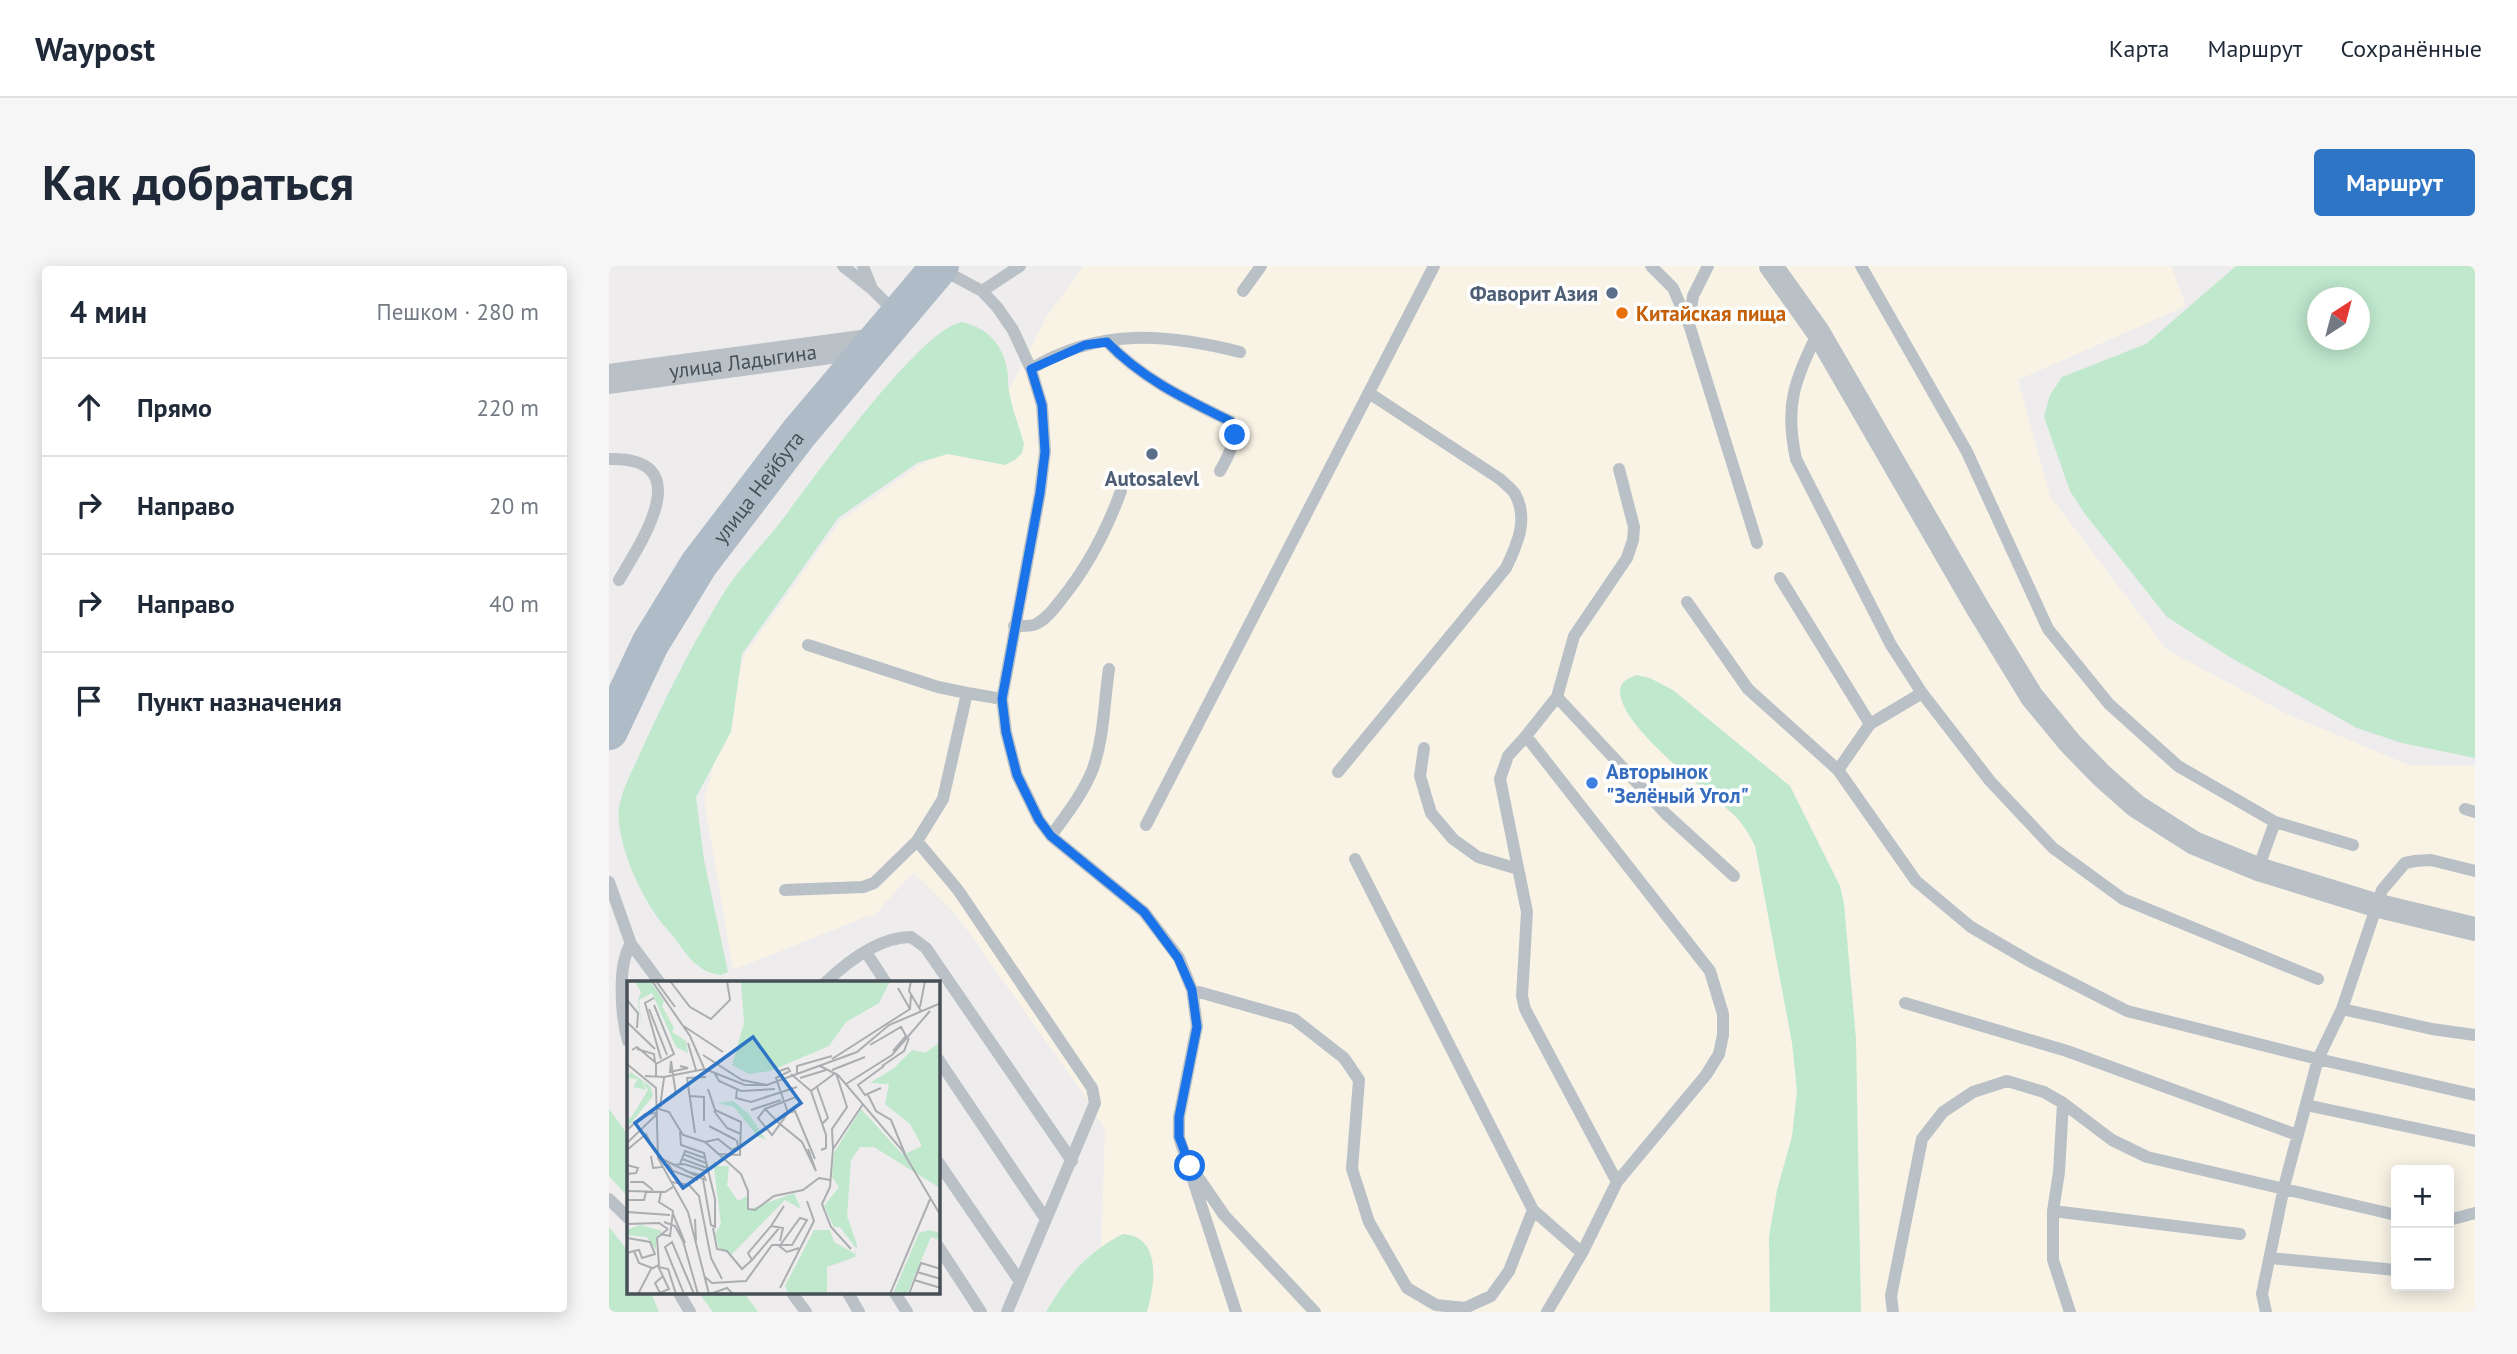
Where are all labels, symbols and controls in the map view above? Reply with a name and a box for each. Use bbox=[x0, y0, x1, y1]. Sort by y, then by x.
text: Waypost bbox=[35, 27, 155, 70]
text: Карта bbox=[2109, 33, 2169, 64]
text: Маршрут bbox=[2207, 33, 2302, 64]
text: Сохранённые bbox=[2340, 33, 2482, 64]
button: Маршрут bbox=[2314, 149, 2475, 216]
text: Как добраться bbox=[42, 150, 354, 214]
place label: Фаворит Азия bbox=[1470, 280, 1598, 307]
marker: Фаворит Азия bbox=[1604, 285, 1620, 301]
north arrow bbox=[2307, 287, 2370, 350]
text: 4 мин bbox=[70, 292, 147, 331]
text: Пешком · 280 m bbox=[376, 297, 539, 326]
place label: Китайская пища bbox=[1636, 300, 1786, 327]
marker: Китайская пища bbox=[1614, 305, 1630, 321]
street label: улица Ладыгина bbox=[667, 338, 818, 384]
icon: ahead bbox=[70, 388, 108, 426]
text: Прямо bbox=[137, 391, 212, 424]
text: 220 m bbox=[477, 393, 539, 422]
route end bbox=[1219, 419, 1250, 450]
street label: улица Нейбута bbox=[706, 425, 810, 549]
marker: Autosalevl bbox=[1144, 446, 1160, 462]
place label: Autosalevl bbox=[1105, 465, 1200, 492]
icon: right bbox=[70, 486, 108, 524]
text: Направо bbox=[137, 489, 235, 522]
text: 20 m bbox=[489, 491, 539, 520]
icon: right bbox=[70, 584, 108, 622]
text: Направо bbox=[137, 587, 235, 620]
text: 40 m bbox=[489, 589, 539, 618]
icon: arrive bbox=[70, 682, 108, 720]
text: Пункт назначения bbox=[137, 685, 342, 718]
place label: Авторынок "Зелёный Угол" bbox=[1606, 758, 1749, 809]
marker: Авторынок "Зелёный Угол" bbox=[1584, 775, 1600, 791]
inset map bbox=[627, 981, 940, 1294]
route start bbox=[1174, 1150, 1205, 1181]
map controls bbox=[2391, 1165, 2454, 1291]
button: + bbox=[2391, 1165, 2454, 1228]
button: − bbox=[2391, 1228, 2454, 1291]

